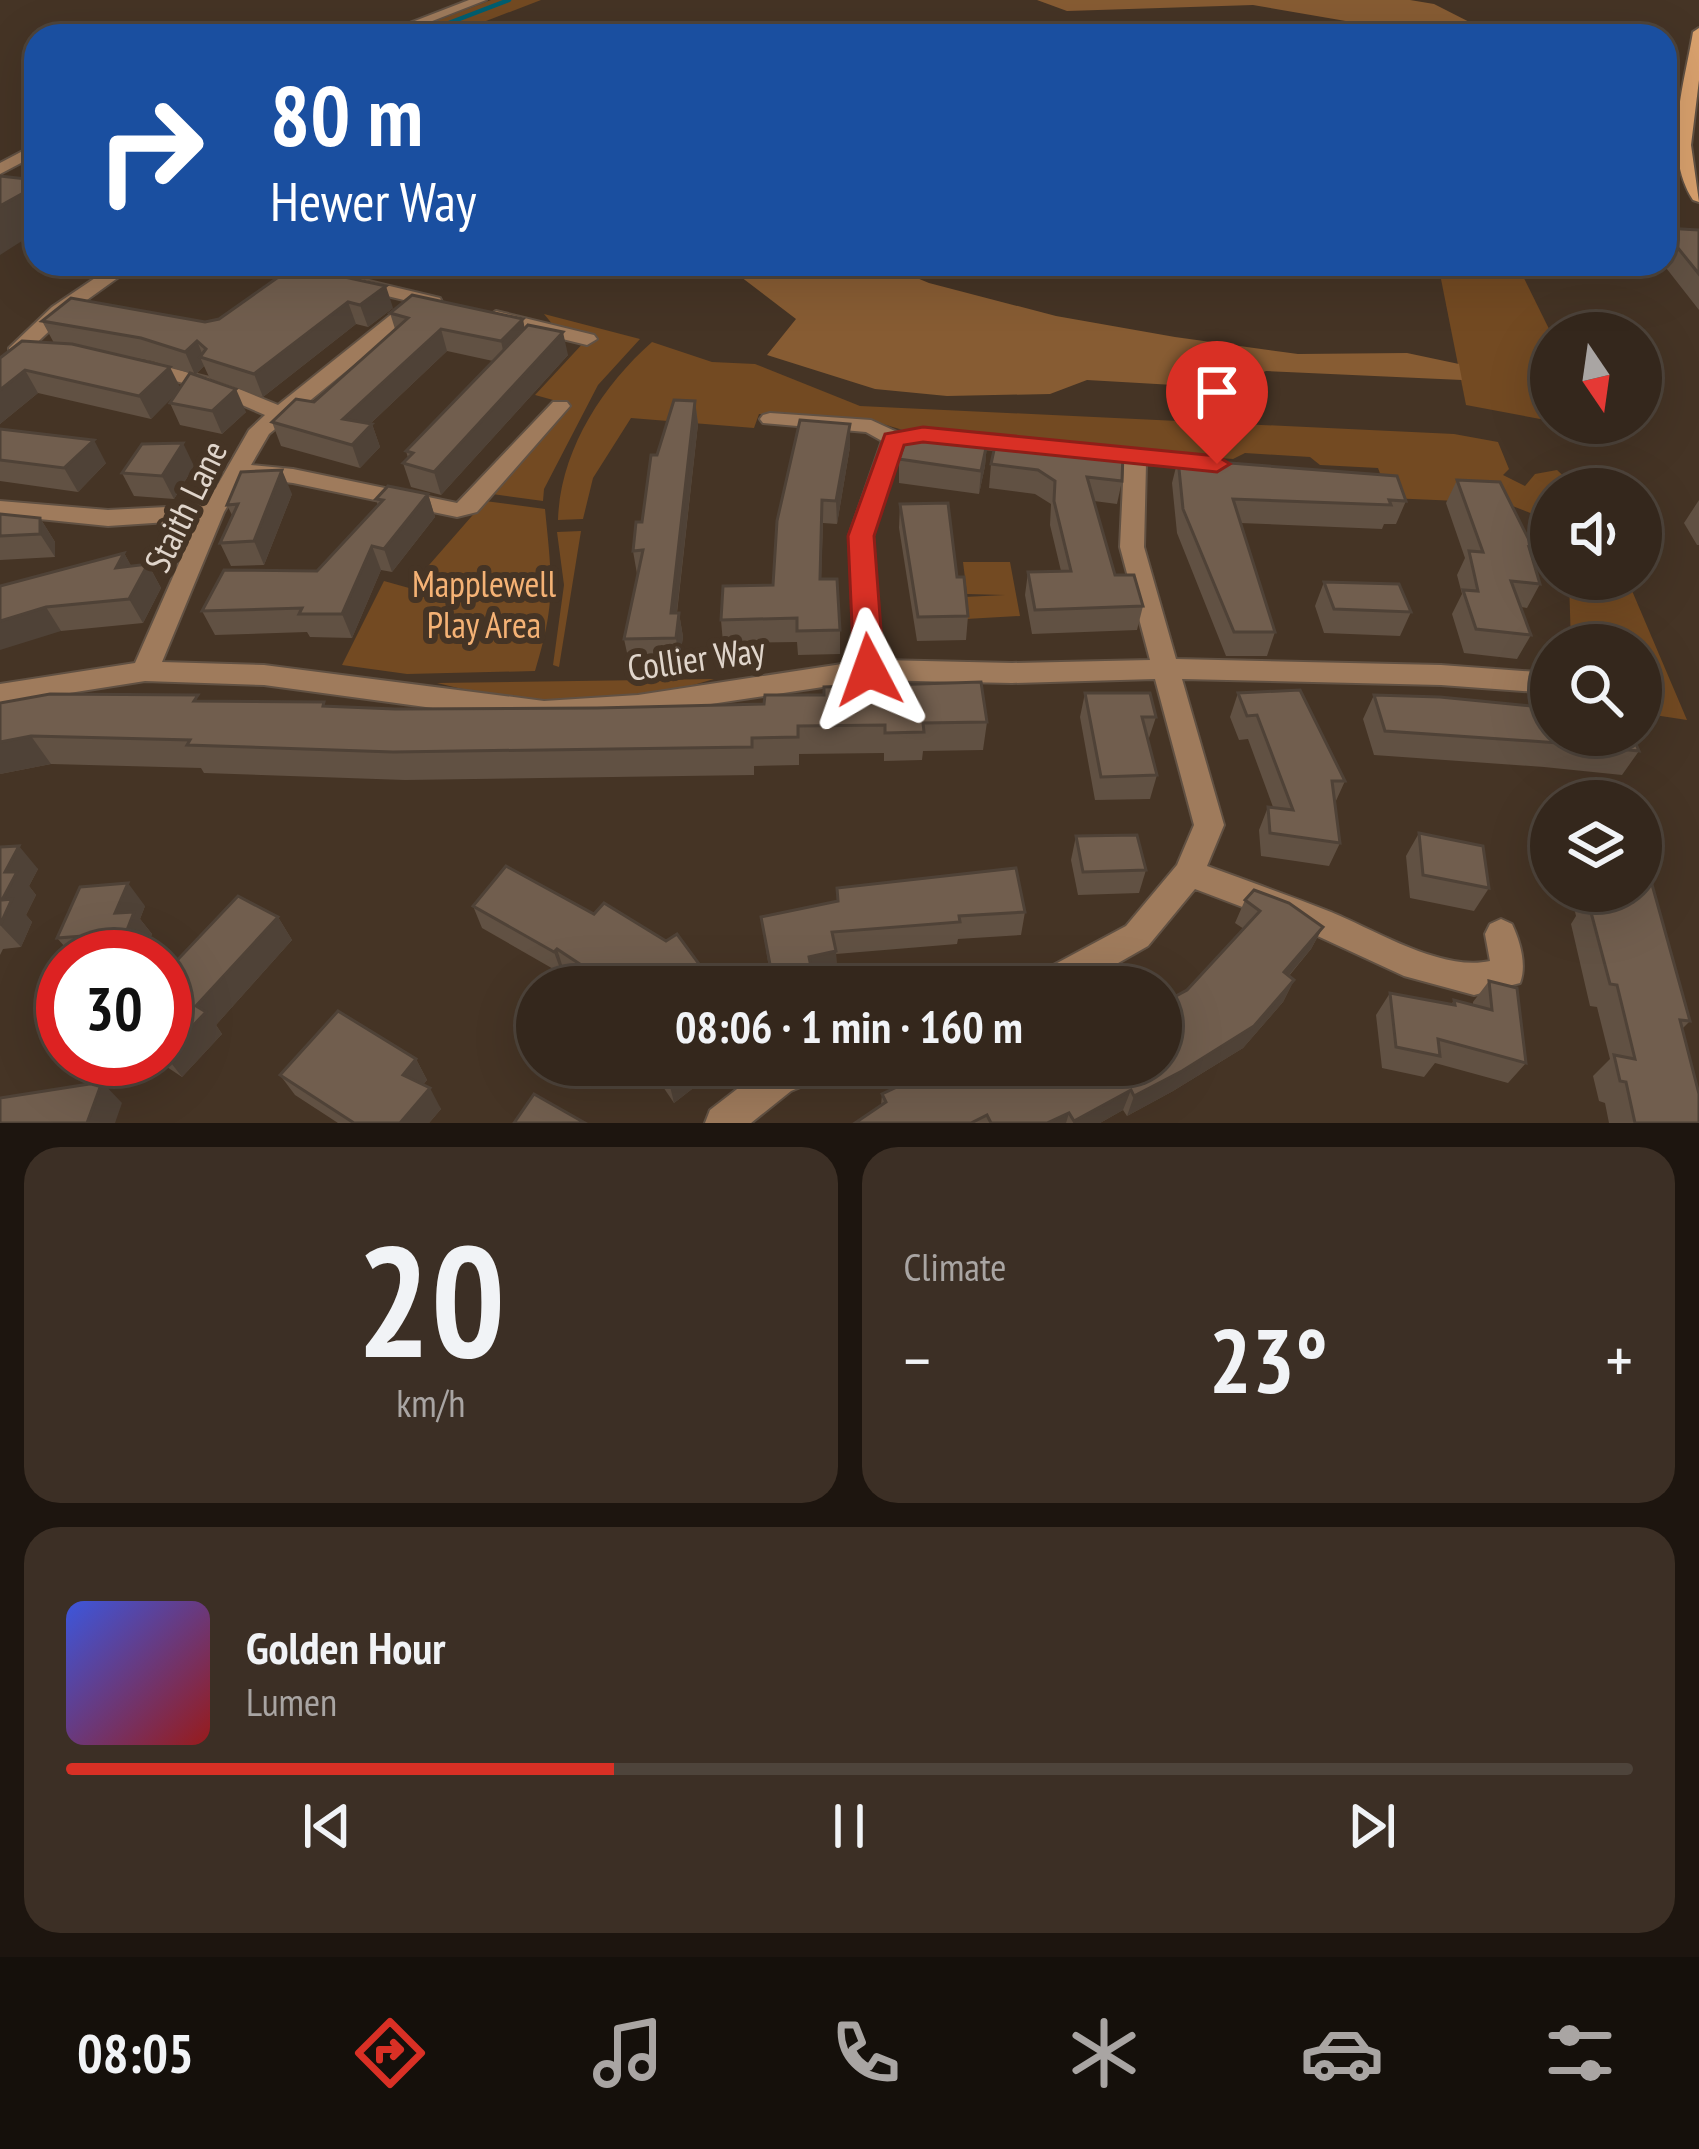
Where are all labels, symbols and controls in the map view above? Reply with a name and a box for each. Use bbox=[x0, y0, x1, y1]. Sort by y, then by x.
text: 80 m bbox=[270, 60, 423, 169]
icon: right bbox=[72, 72, 228, 228]
text: Hewer Way bbox=[270, 166, 476, 236]
north arrow bbox=[1530, 312, 1662, 444]
map controls bbox=[1530, 312, 1662, 912]
pin bbox=[1166, 341, 1268, 464]
icon: arrive bbox=[1184, 359, 1250, 425]
street label: Staith Lane bbox=[133, 433, 237, 579]
button: sound bbox=[1530, 468, 1662, 600]
park label: Mapplewell Play Area bbox=[412, 560, 557, 648]
position arrow bbox=[806, 607, 932, 733]
button: search bbox=[1530, 624, 1662, 756]
street label: Collier Way bbox=[624, 625, 768, 691]
button: layers bbox=[1530, 780, 1662, 912]
speed limit sign: 30 bbox=[36, 930, 192, 1086]
text: 08:06 · 1 min · 160 m bbox=[675, 997, 1023, 1055]
text: 20 bbox=[356, 1198, 505, 1400]
text: Climate bbox=[904, 1241, 1006, 1292]
text: 23° bbox=[1209, 1301, 1328, 1418]
text: − bbox=[904, 1317, 931, 1402]
text: + bbox=[1606, 1317, 1633, 1402]
text: km/h bbox=[396, 1377, 465, 1428]
text: Golden Hour bbox=[246, 1618, 446, 1676]
text: Lumen bbox=[246, 1676, 337, 1727]
icon: previous bbox=[294, 1793, 360, 1859]
icon: pause bbox=[816, 1793, 882, 1859]
icon: next bbox=[1339, 1793, 1405, 1859]
icon: directions bbox=[348, 2011, 432, 2095]
icon: music bbox=[586, 2011, 670, 2095]
icon: phone bbox=[824, 2011, 908, 2095]
icon: climate bbox=[1062, 2011, 1146, 2095]
icon: car bbox=[1300, 2011, 1384, 2095]
icon: filters bbox=[1538, 2011, 1622, 2095]
text: 08:05 bbox=[77, 2018, 194, 2088]

